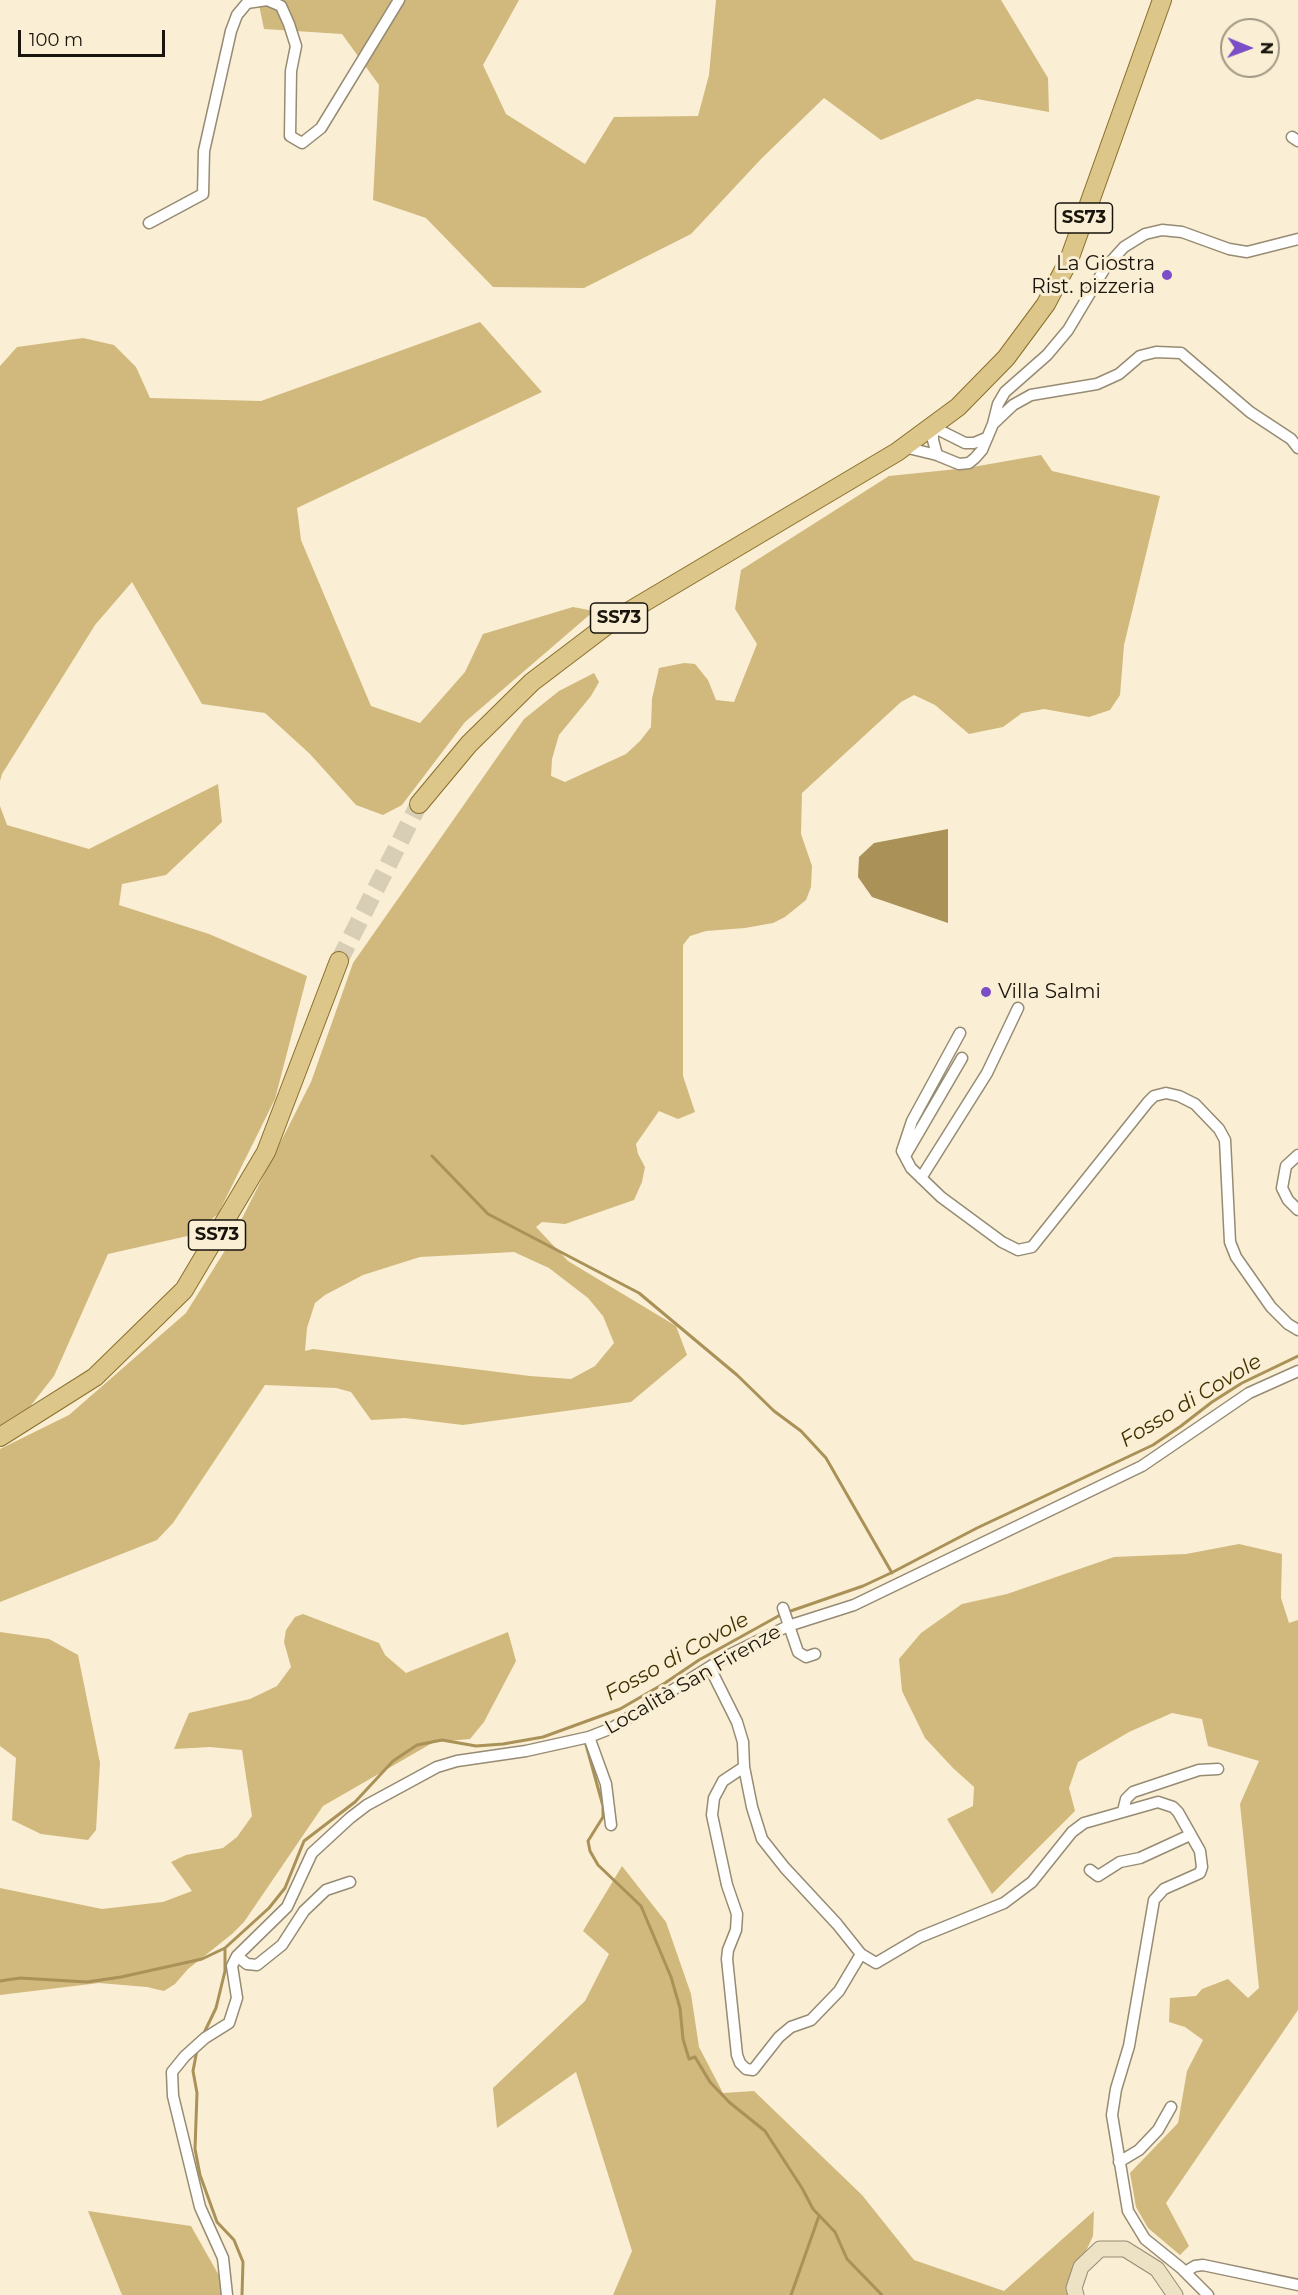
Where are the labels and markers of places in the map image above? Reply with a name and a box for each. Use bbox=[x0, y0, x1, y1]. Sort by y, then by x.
place label: La Giostra Rist. pizzeria bbox=[1031, 252, 1155, 299]
marker: La Giostra Rist. pizzeria bbox=[1160, 268, 1174, 282]
place label: Villa Salmi bbox=[998, 980, 1101, 1004]
marker: Villa Salmi bbox=[979, 985, 993, 999]

